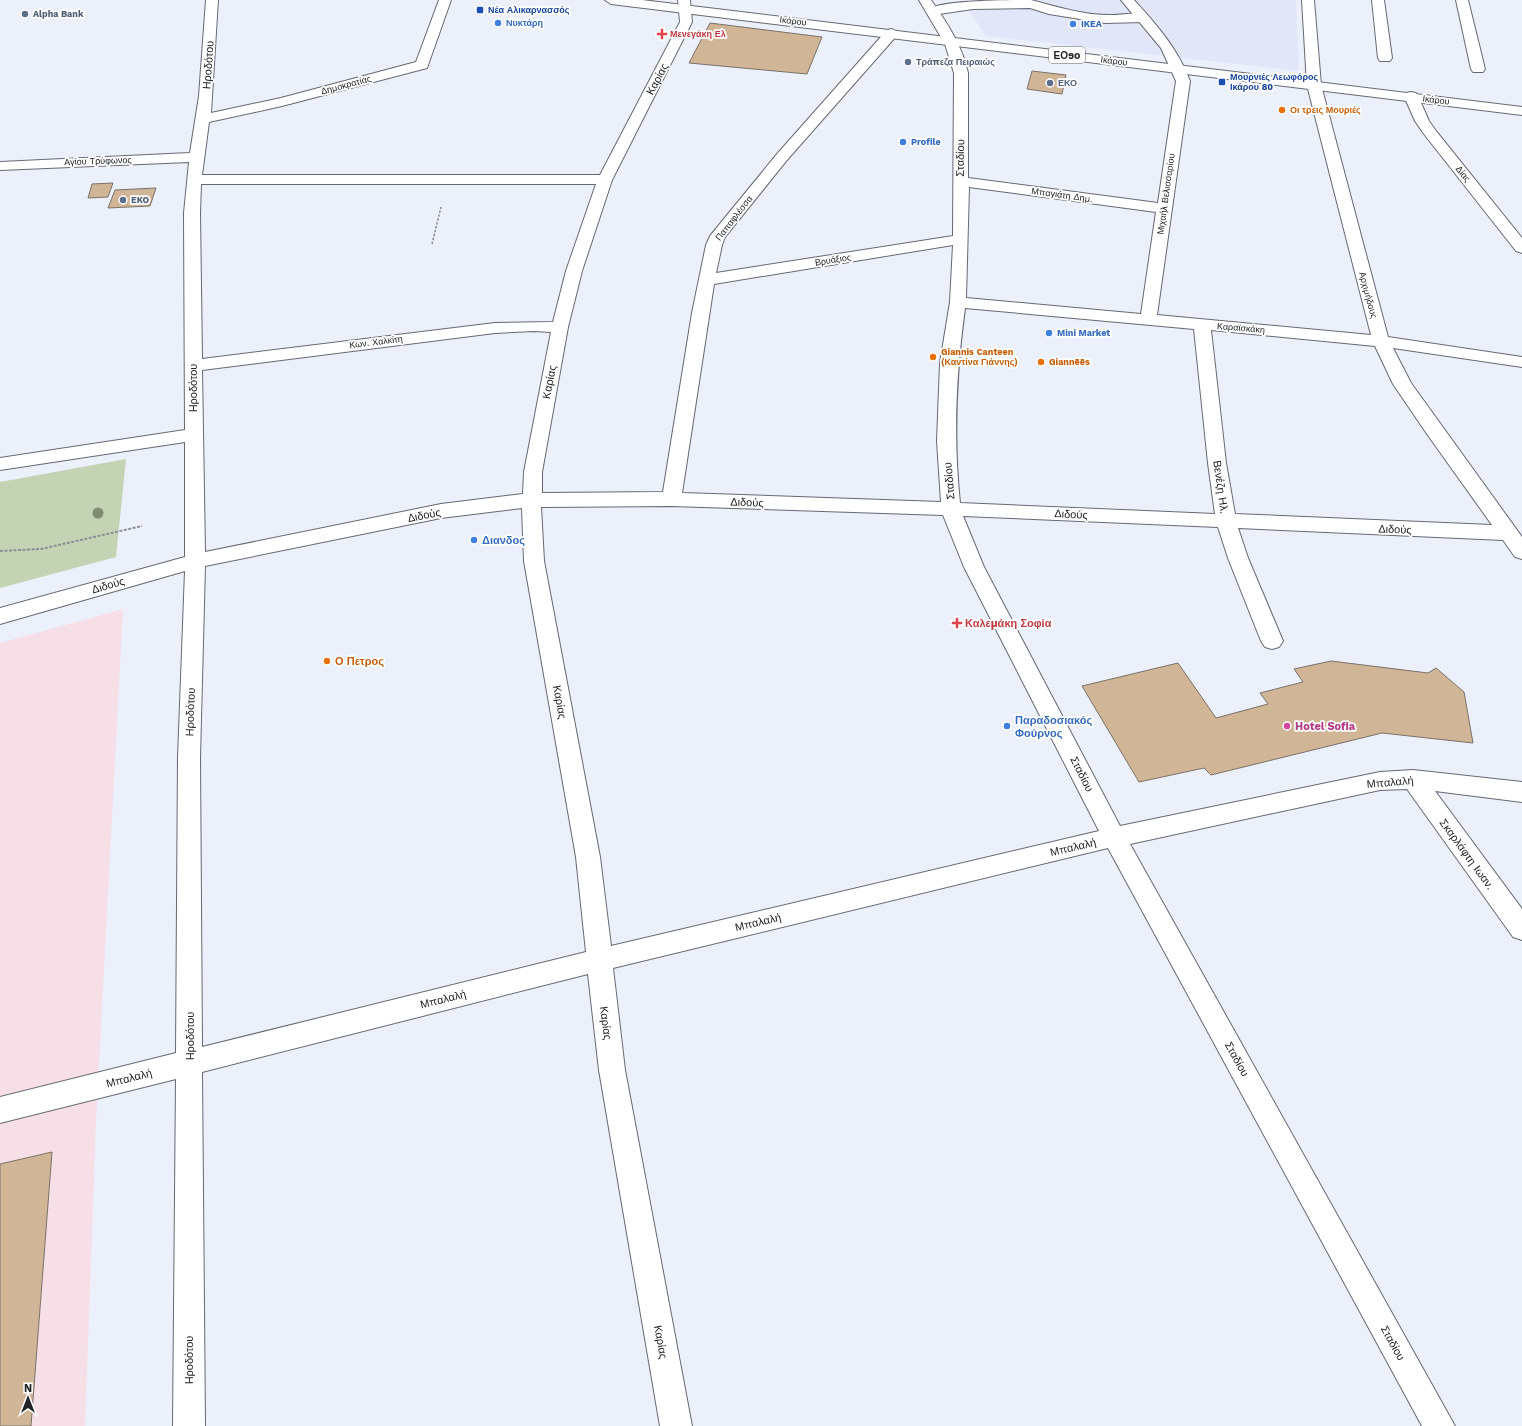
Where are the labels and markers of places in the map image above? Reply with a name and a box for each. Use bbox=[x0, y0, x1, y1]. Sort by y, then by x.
marker: Νέα Αλικαρνασσός bbox=[475, 5, 485, 15]
place label: Νέα Αλικαρνασσός bbox=[488, 5, 570, 15]
marker: Alpha Bank bbox=[20, 9, 30, 19]
place label: Alpha Bank bbox=[33, 9, 84, 19]
marker: Νυκτάρη bbox=[493, 18, 503, 28]
place label: Νυκτάρη bbox=[506, 18, 543, 28]
marker: IKEA bbox=[1068, 19, 1078, 29]
place label: IKEA bbox=[1081, 19, 1103, 29]
marker: Μενεγάκη Ελ bbox=[657, 29, 667, 39]
place label: Μενεγάκη Ελ bbox=[670, 29, 726, 39]
marker: Τράπεζα Πειραιώς bbox=[903, 57, 913, 67]
place label: Τράπεζα Πειραιώς bbox=[916, 57, 995, 67]
place label: Μουρνιές Λεωφόρος Ικάρου 80 bbox=[1230, 72, 1318, 92]
marker: Μουρνιές Λεωφόρος Ικάρου 80 bbox=[1217, 77, 1227, 87]
marker: ΕΚΟ bbox=[1045, 78, 1055, 88]
place label: ΕΚΟ bbox=[1058, 78, 1077, 88]
marker: Οι τρεις Μουριές bbox=[1277, 105, 1287, 115]
place label: Οι τρεις Μουριές bbox=[1290, 105, 1361, 115]
marker: Profile bbox=[898, 137, 908, 147]
place label: Profile bbox=[911, 137, 941, 147]
marker: EKO bbox=[118, 195, 128, 205]
place label: EKO bbox=[131, 195, 149, 205]
marker: Mini Market bbox=[1044, 328, 1054, 338]
place label: Mini Market bbox=[1057, 328, 1110, 338]
place label: Giannis Canteen (Καντίνα Γιάννης) bbox=[941, 347, 1018, 367]
marker: Giannis Canteen (Καντίνα Γιάννης) bbox=[928, 352, 938, 362]
marker: Giannēēs bbox=[1036, 357, 1046, 367]
place label: Giannēēs bbox=[1049, 357, 1090, 367]
place label: Διανδος bbox=[482, 534, 525, 547]
marker: Διανδος bbox=[469, 535, 479, 545]
place label: Καλεμάκη Σοφία bbox=[965, 617, 1052, 630]
marker: Καλεμάκη Σοφία bbox=[952, 618, 962, 628]
place label: Ο Πετρος bbox=[335, 655, 384, 668]
marker: Ο Πετρος bbox=[322, 656, 332, 666]
place label: Παραδοσιακός Φούρνος bbox=[1015, 714, 1092, 740]
place label: Hotel Sofia bbox=[1295, 720, 1356, 733]
marker: Παραδοσιακός Φούρνος bbox=[1002, 721, 1012, 731]
marker: Hotel Sofia bbox=[1282, 721, 1292, 731]

